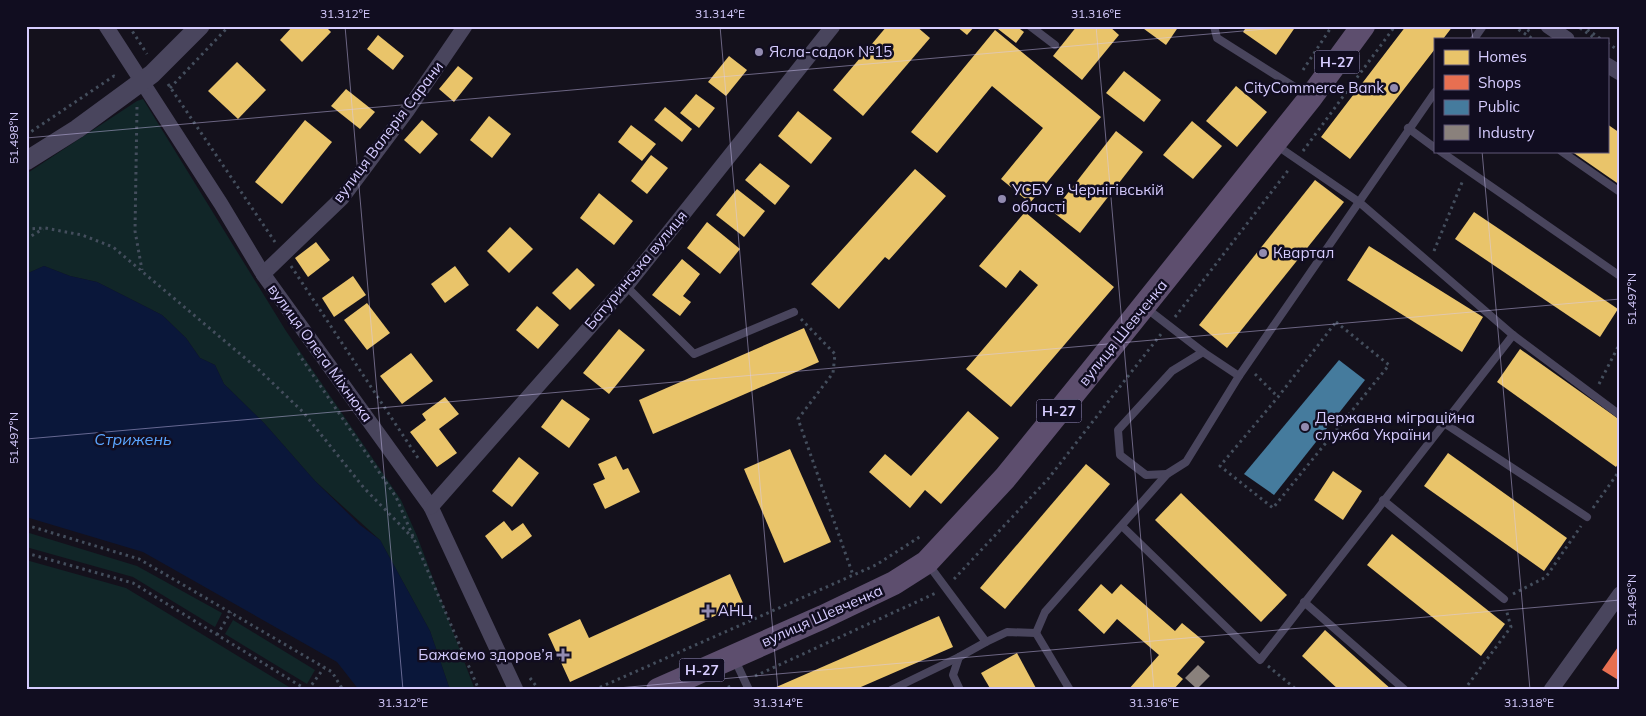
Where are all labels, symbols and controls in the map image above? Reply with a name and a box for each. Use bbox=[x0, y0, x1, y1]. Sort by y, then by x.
text: 31.312°E bbox=[320, 6, 370, 21]
text: 31.314°E bbox=[695, 6, 745, 21]
text: 31.316°E bbox=[1071, 6, 1121, 21]
legend bbox=[1434, 38, 1608, 152]
place label: Ясла-садок №15 bbox=[769, 42, 892, 61]
marker: Ясла-садок №15 bbox=[753, 46, 765, 58]
text: Homes bbox=[1478, 47, 1527, 66]
road number: Н-27 bbox=[1314, 51, 1360, 74]
street label: вулиця Валерія Сарани bbox=[328, 57, 447, 206]
text: Shops bbox=[1478, 73, 1521, 92]
place label: CityCommerce Bank bbox=[1244, 78, 1384, 97]
marker: CityCommerce Bank bbox=[1388, 82, 1400, 94]
text: Public bbox=[1478, 97, 1520, 116]
text: 51.498°N bbox=[6, 112, 21, 164]
text: Industry bbox=[1478, 123, 1535, 142]
place label: УСБУ в Чернігівській області bbox=[1011, 180, 1164, 216]
marker: УСБУ в Чернігівській області bbox=[996, 193, 1008, 205]
street label: Батуринська вулиця bbox=[580, 206, 691, 333]
place label: Квартал bbox=[1273, 243, 1334, 262]
marker: Квартал bbox=[1257, 247, 1269, 259]
text: 51.497°N bbox=[1624, 273, 1639, 325]
street label: вулиця Шевченка bbox=[1074, 276, 1171, 390]
street label: вулиця Олега Міхнюка bbox=[264, 280, 377, 425]
road number: Н-27 bbox=[1036, 400, 1082, 422]
place label: Державна міграційна служба України bbox=[1315, 408, 1475, 444]
text: 51.497°N bbox=[6, 412, 21, 464]
marker: Державна міграційна служба України bbox=[1299, 421, 1311, 433]
water label: Стрижень bbox=[94, 429, 172, 449]
text: 51.496°N bbox=[1624, 574, 1639, 626]
street label: вулиця Шевченка bbox=[758, 580, 885, 651]
place label: АНЦ bbox=[718, 601, 753, 620]
marker: АНЦ bbox=[702, 605, 714, 617]
place label: Бажаємо здоров’я bbox=[418, 645, 553, 664]
marker: Бажаємо здоров’я bbox=[557, 649, 569, 661]
road number: Н-27 bbox=[680, 658, 724, 682]
text: 31.312°E bbox=[378, 695, 428, 710]
text: 31.314°E bbox=[753, 695, 803, 710]
text: 31.316°E bbox=[1129, 695, 1179, 710]
text: 31.318°E bbox=[1504, 695, 1554, 710]

